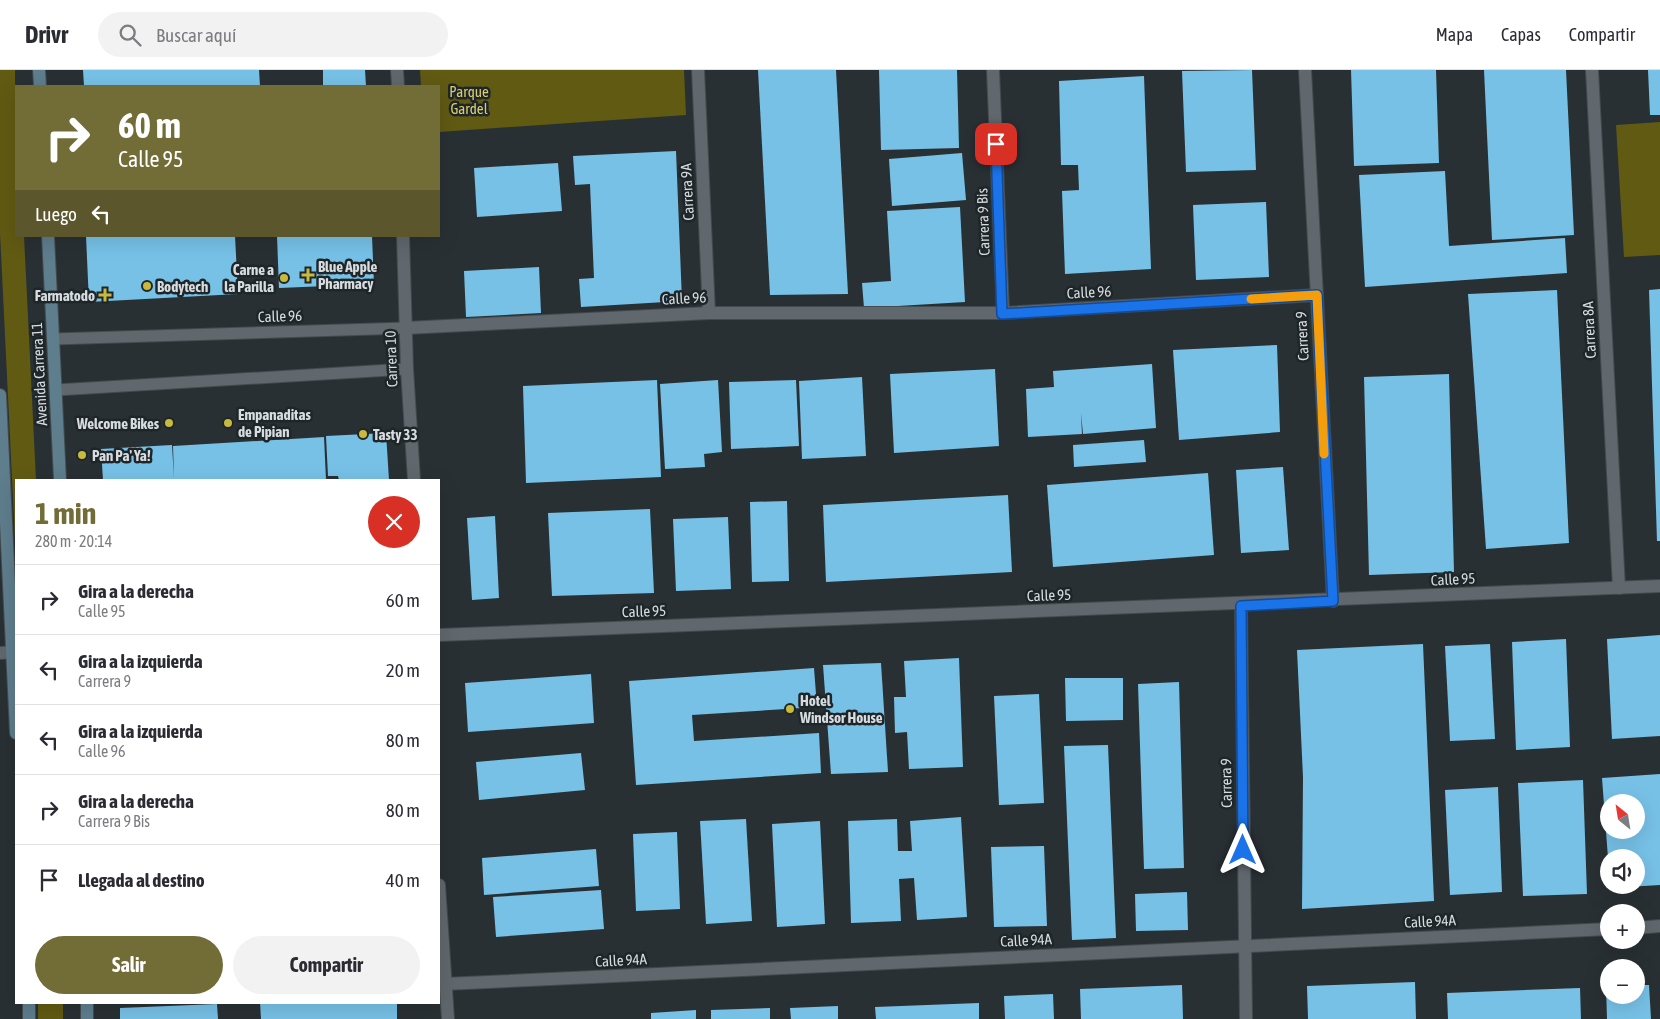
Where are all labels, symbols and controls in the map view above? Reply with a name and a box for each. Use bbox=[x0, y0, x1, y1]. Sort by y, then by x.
search box bbox=[98, 12, 448, 57]
text: Drivr bbox=[25, 21, 68, 48]
icon: search bbox=[116, 21, 144, 49]
text: Buscar aquí bbox=[156, 24, 236, 46]
text: Mapa bbox=[1436, 24, 1473, 45]
text: Capas bbox=[1501, 24, 1541, 45]
text: Compartir bbox=[1569, 24, 1635, 45]
park label: Parque Gardel bbox=[449, 83, 489, 117]
icon: right bbox=[35, 105, 100, 170]
text: 60 m bbox=[118, 105, 181, 145]
pin bbox=[975, 123, 1017, 165]
icon: arrive bbox=[982, 130, 1010, 158]
text: Calle 95 bbox=[118, 146, 183, 172]
street label: Carrera 9A bbox=[677, 162, 697, 221]
street label: Carrera 9 Bis bbox=[973, 188, 993, 256]
icon: left bbox=[87, 200, 115, 228]
text: Luego bbox=[35, 203, 77, 225]
place label: Blue Apple Pharmacy bbox=[318, 258, 378, 292]
place label: Carne a la Parilla bbox=[224, 261, 274, 295]
marker: Blue Apple Pharmacy bbox=[302, 269, 314, 281]
marker: Carne a la Parilla bbox=[278, 272, 290, 284]
place label: Bodytech bbox=[157, 278, 208, 295]
marker: Bodytech bbox=[141, 280, 153, 292]
street label: Calle 96 bbox=[1066, 282, 1112, 302]
place label: Farmatodo bbox=[35, 287, 95, 304]
street label: Calle 96 bbox=[661, 288, 707, 308]
marker: Farmatodo bbox=[99, 289, 111, 301]
street label: Carrera 8A bbox=[1579, 300, 1599, 359]
street label: Calle 96 bbox=[257, 307, 303, 325]
street label: Carrera 9 bbox=[1292, 311, 1312, 361]
street label: Avenida Carrera 11 bbox=[28, 322, 50, 426]
street label: Carrera 10 bbox=[382, 330, 400, 388]
place label: Empanaditas de Pipian bbox=[238, 406, 311, 440]
place label: Welcome Bikes bbox=[76, 415, 160, 432]
marker: Welcome Bikes bbox=[163, 417, 175, 429]
marker: Empanaditas de Pipian bbox=[222, 417, 234, 429]
place label: Tasty 33 bbox=[373, 426, 417, 443]
marker: Tasty 33 bbox=[357, 428, 369, 440]
place label: Pan Pa' Ya! bbox=[92, 447, 151, 464]
marker: Pan Pa' Ya! bbox=[76, 449, 88, 461]
text: 1 min bbox=[35, 496, 96, 530]
button: close bbox=[368, 496, 420, 548]
text: 280 m · 20:14 bbox=[35, 532, 112, 550]
street label: Calle 95 bbox=[1430, 569, 1476, 589]
text: Gira a la derecha bbox=[78, 580, 194, 602]
icon: right bbox=[35, 586, 63, 614]
street label: Calle 95 bbox=[1026, 586, 1072, 604]
text: 60 m bbox=[386, 589, 420, 611]
text: Calle 95 bbox=[78, 602, 125, 620]
street label: Calle 95 bbox=[621, 602, 667, 620]
text: Gira a la izquierda bbox=[78, 650, 203, 672]
icon: left bbox=[35, 656, 63, 684]
text: 20 m bbox=[386, 659, 420, 681]
text: Carrera 9 bbox=[78, 672, 131, 690]
place label: Hotel Windsor House bbox=[799, 692, 883, 726]
marker: Hotel Windsor House bbox=[784, 703, 796, 715]
text: Gira a la izquierda bbox=[78, 720, 203, 742]
icon: left bbox=[35, 726, 63, 754]
text: 80 m bbox=[386, 729, 420, 751]
text: Calle 96 bbox=[78, 742, 125, 760]
street label: Carrera 9 bbox=[1217, 758, 1235, 808]
text: Gira a la derecha bbox=[78, 790, 194, 812]
north arrow bbox=[1600, 794, 1645, 839]
map controls bbox=[1600, 794, 1645, 1004]
icon: right bbox=[35, 796, 63, 824]
text: 80 m bbox=[386, 799, 420, 821]
text: Carrera 9 Bis bbox=[78, 812, 150, 830]
position arrow bbox=[1216, 823, 1268, 875]
button: sound bbox=[1600, 849, 1645, 894]
icon: arrive bbox=[35, 866, 63, 894]
text: Llegada al destino bbox=[78, 869, 205, 891]
text: 40 m bbox=[386, 869, 420, 891]
button: + bbox=[1600, 904, 1645, 949]
street label: Calle 94A bbox=[1404, 911, 1457, 931]
street label: Calle 94A bbox=[1000, 930, 1053, 950]
button: Salir bbox=[35, 936, 223, 994]
button: Compartir bbox=[233, 936, 420, 994]
street label: Calle 94A bbox=[595, 950, 648, 970]
button: − bbox=[1600, 959, 1645, 1004]

